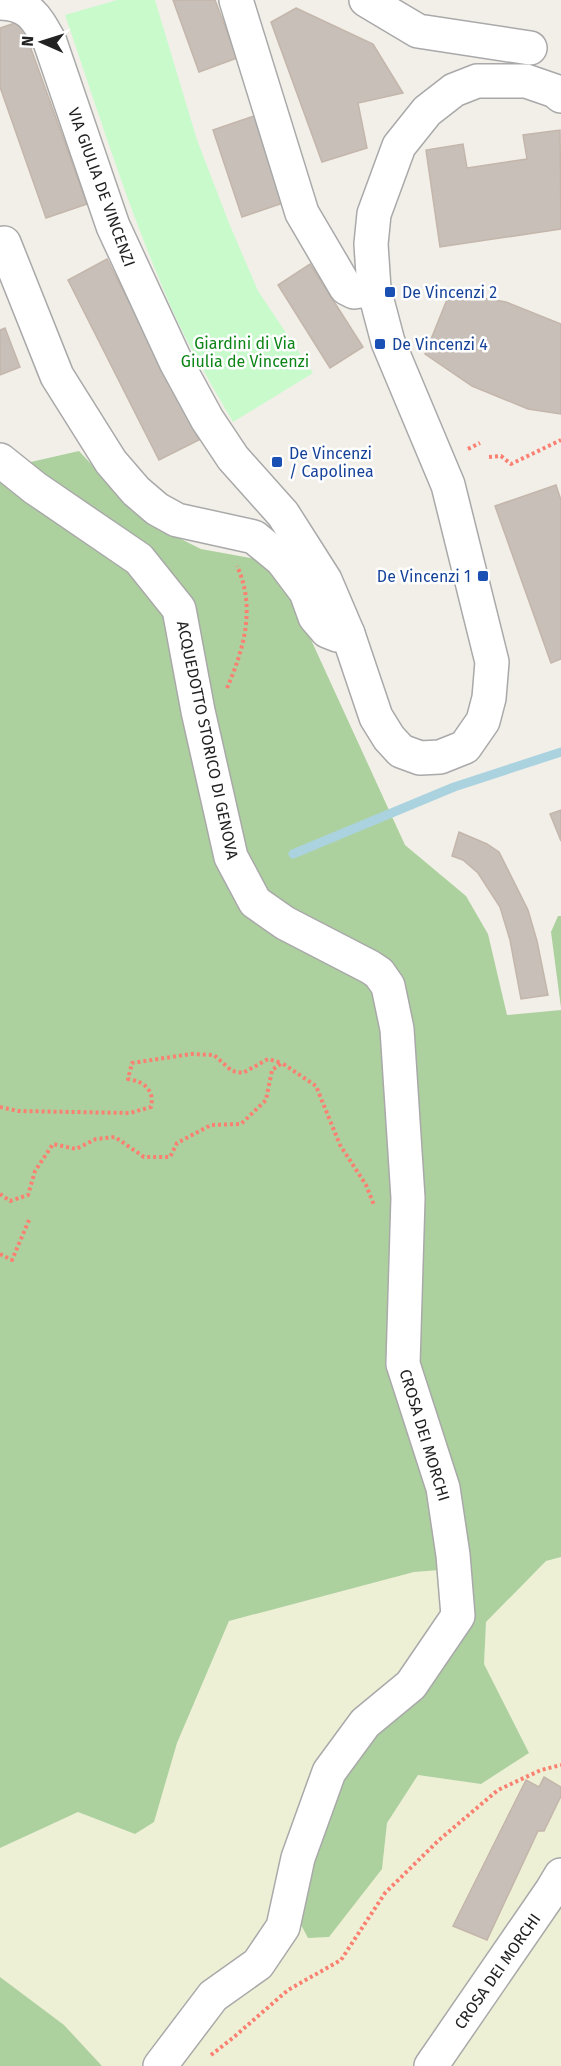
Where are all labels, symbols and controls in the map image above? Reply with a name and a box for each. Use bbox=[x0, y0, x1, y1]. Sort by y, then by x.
north arrow bbox=[12, 12, 72, 72]
text: N bbox=[18, 35, 37, 47]
street label: VIA GIULIA DE VINCENZI bbox=[64, 105, 139, 269]
place label: De Vincenzi 2 bbox=[402, 283, 497, 302]
marker: De Vincenzi 2 bbox=[383, 285, 397, 299]
park label: Giardini di Via Giulia de Vincenzi bbox=[181, 334, 309, 371]
place label: De Vincenzi 4 bbox=[392, 335, 488, 354]
marker: De Vincenzi 4 bbox=[373, 337, 387, 351]
place label: De Vincenzi / Capolinea bbox=[289, 444, 374, 481]
marker: De Vincenzi / Capolinea bbox=[270, 455, 284, 469]
place label: De Vincenzi 1 bbox=[377, 567, 471, 586]
marker: De Vincenzi 1 bbox=[476, 569, 490, 583]
street label: ACQUEDOTTO STORICO DI GENOVA bbox=[173, 619, 242, 862]
street label: CROSA DEI MORCHI bbox=[395, 1367, 454, 1503]
street label: CROSA DEI MORCHI bbox=[450, 1910, 544, 2033]

